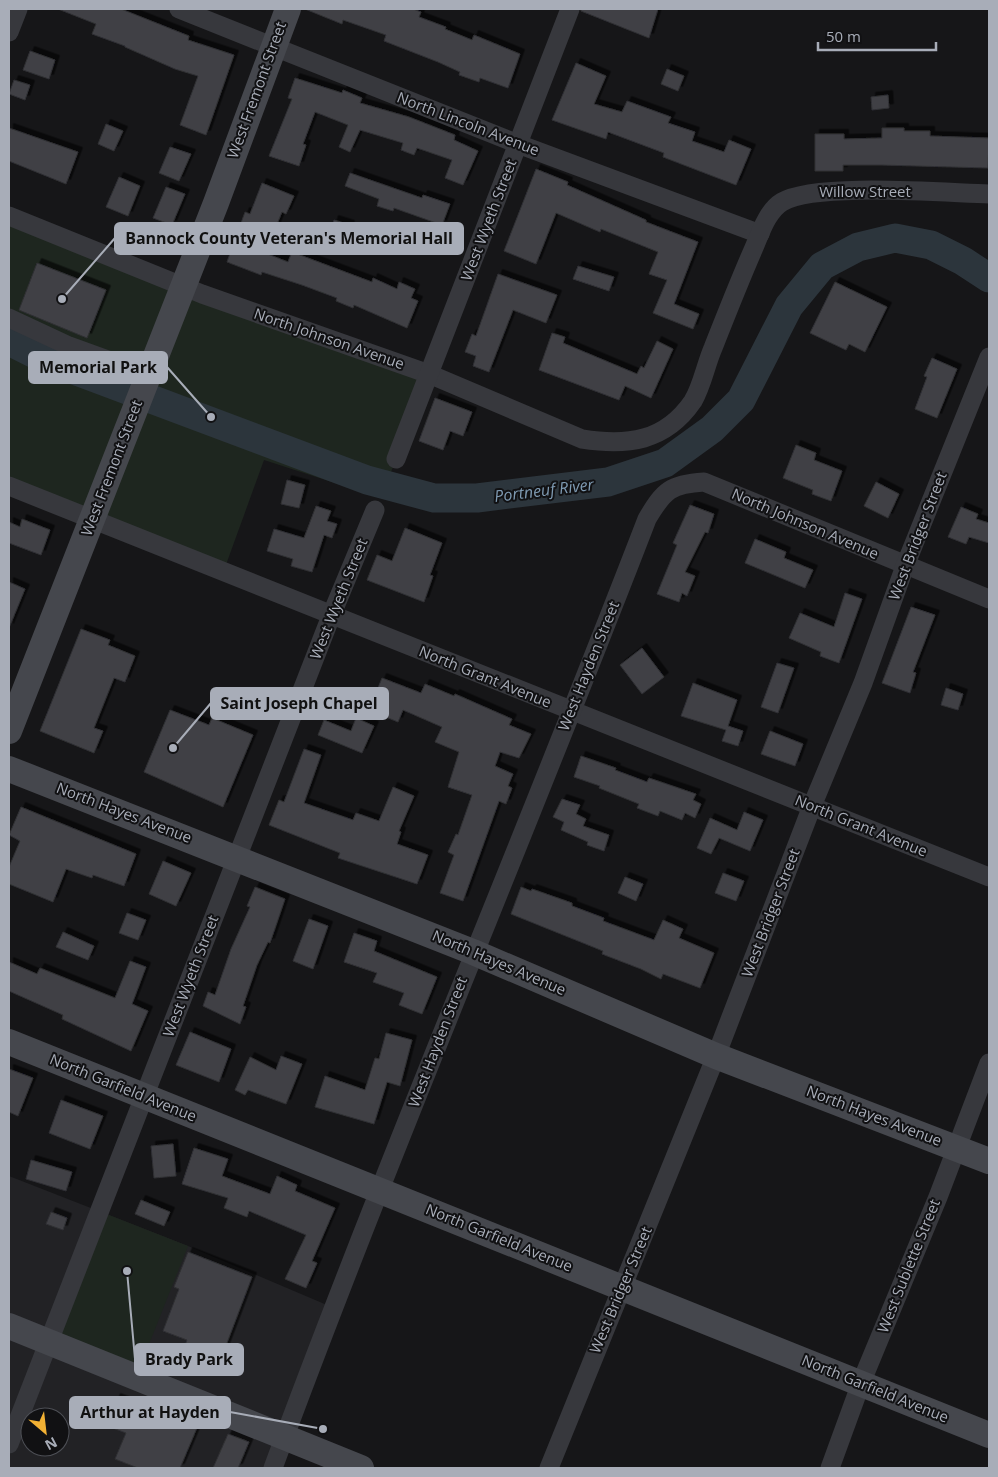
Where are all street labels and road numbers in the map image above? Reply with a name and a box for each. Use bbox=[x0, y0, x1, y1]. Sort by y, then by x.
street label: West Fremont Street bbox=[222, 18, 290, 161]
street label: North Lincoln Avenue bbox=[394, 87, 542, 159]
street label: West Wyeth Street bbox=[456, 156, 520, 283]
street label: Willow Street bbox=[819, 181, 911, 201]
street label: North Johnson Avenue bbox=[251, 303, 407, 373]
street label: West Fremont Street bbox=[76, 397, 146, 539]
street label: West Bridger Street bbox=[883, 469, 951, 603]
street label: North Johnson Avenue bbox=[729, 483, 882, 563]
street label: West Wyeth Street bbox=[305, 535, 371, 662]
street label: West Hayden Street bbox=[553, 598, 623, 733]
street label: North Grant Avenue bbox=[416, 640, 554, 712]
street label: North Hayes Avenue bbox=[54, 777, 195, 847]
street label: North Grant Avenue bbox=[792, 789, 930, 861]
street label: West Bridger Street bbox=[736, 846, 804, 980]
street label: West Wyeth Street bbox=[158, 912, 222, 1039]
street label: North Hayes Avenue bbox=[429, 925, 569, 999]
street label: West Hayden Street bbox=[403, 974, 471, 1110]
street label: North Garfield Avenue bbox=[47, 1048, 200, 1126]
street label: North Hayes Avenue bbox=[804, 1080, 945, 1150]
street label: West Sublette Street bbox=[872, 1196, 944, 1335]
street label: North Garfield Avenue bbox=[423, 1198, 576, 1276]
street label: West Bridger Street bbox=[584, 1223, 656, 1356]
street label: North Garfield Avenue bbox=[799, 1349, 952, 1427]

